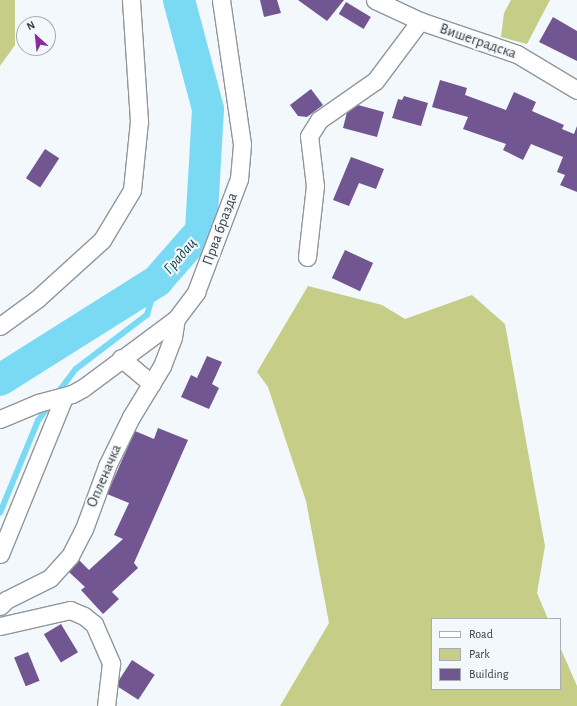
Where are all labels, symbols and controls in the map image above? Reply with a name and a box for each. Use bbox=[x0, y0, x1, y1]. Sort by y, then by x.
north arrow bbox=[16, 16, 56, 56]
text: N bbox=[25, 19, 37, 32]
street label: Вишеградска bbox=[437, 19, 519, 63]
street label: Прва бразда bbox=[199, 190, 241, 268]
water label: Градац bbox=[159, 234, 201, 278]
street label: Опленачка bbox=[83, 442, 125, 510]
legend bbox=[431, 618, 561, 690]
text: Road bbox=[469, 628, 493, 640]
text: Park bbox=[469, 648, 490, 660]
text: Building bbox=[469, 668, 509, 680]

